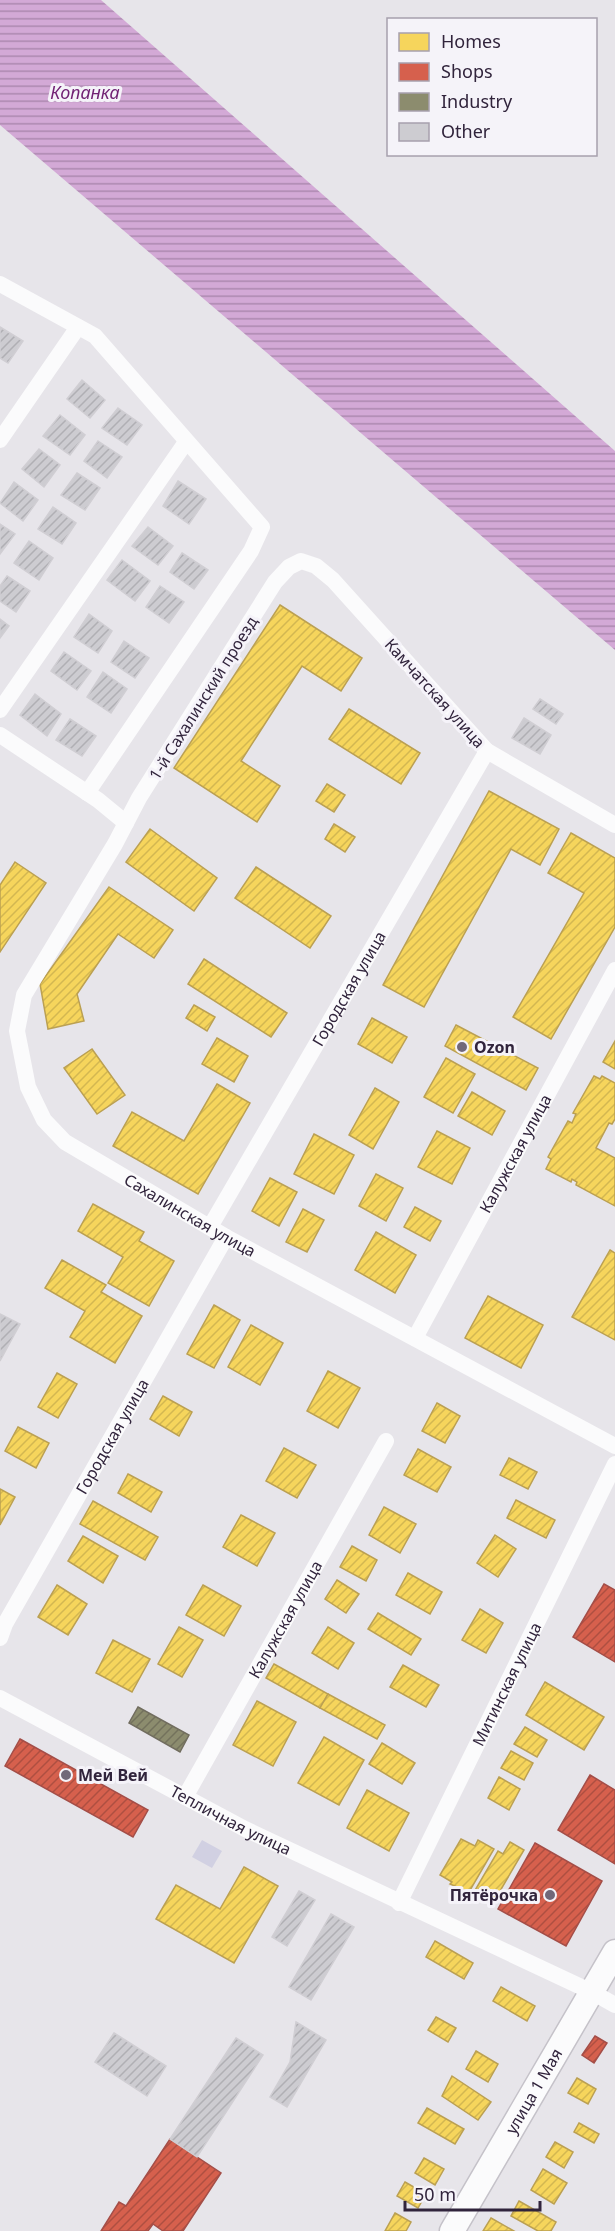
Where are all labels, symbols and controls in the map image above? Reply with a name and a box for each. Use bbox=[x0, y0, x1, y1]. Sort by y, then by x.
legend bbox=[387, 18, 597, 156]
text: Homes bbox=[441, 29, 501, 53]
text: Shops bbox=[441, 59, 493, 83]
water label: Копанка bbox=[50, 80, 120, 104]
text: Industry bbox=[441, 89, 513, 113]
text: Other bbox=[441, 119, 491, 143]
street label: 1-й Сахалинский проезд bbox=[144, 612, 263, 784]
street label: Камчатская улица bbox=[380, 634, 490, 752]
street label: Городская улица bbox=[307, 927, 391, 1050]
place label: Ozon bbox=[474, 1036, 515, 1058]
marker: Ozon bbox=[455, 1040, 469, 1054]
street label: Калужская улица bbox=[474, 1090, 556, 1217]
street label: Сахалинская улица bbox=[120, 1168, 260, 1262]
street label: Городская улица bbox=[70, 1375, 154, 1498]
street label: Калужская улица bbox=[243, 1557, 327, 1682]
street label: Митинская улица bbox=[467, 1618, 546, 1750]
place label: Мей Вей bbox=[78, 1764, 148, 1786]
marker: Мей Вей bbox=[59, 1768, 73, 1782]
street label: Тепличная улица bbox=[166, 1780, 295, 1860]
place label: Пятёрочка bbox=[450, 1884, 538, 1906]
marker: Пятёрочка bbox=[543, 1888, 557, 1902]
street label: улица 1 Мая bbox=[500, 2044, 567, 2138]
scale bar bbox=[405, 2174, 540, 2212]
text: 50 m bbox=[414, 2182, 456, 2206]

